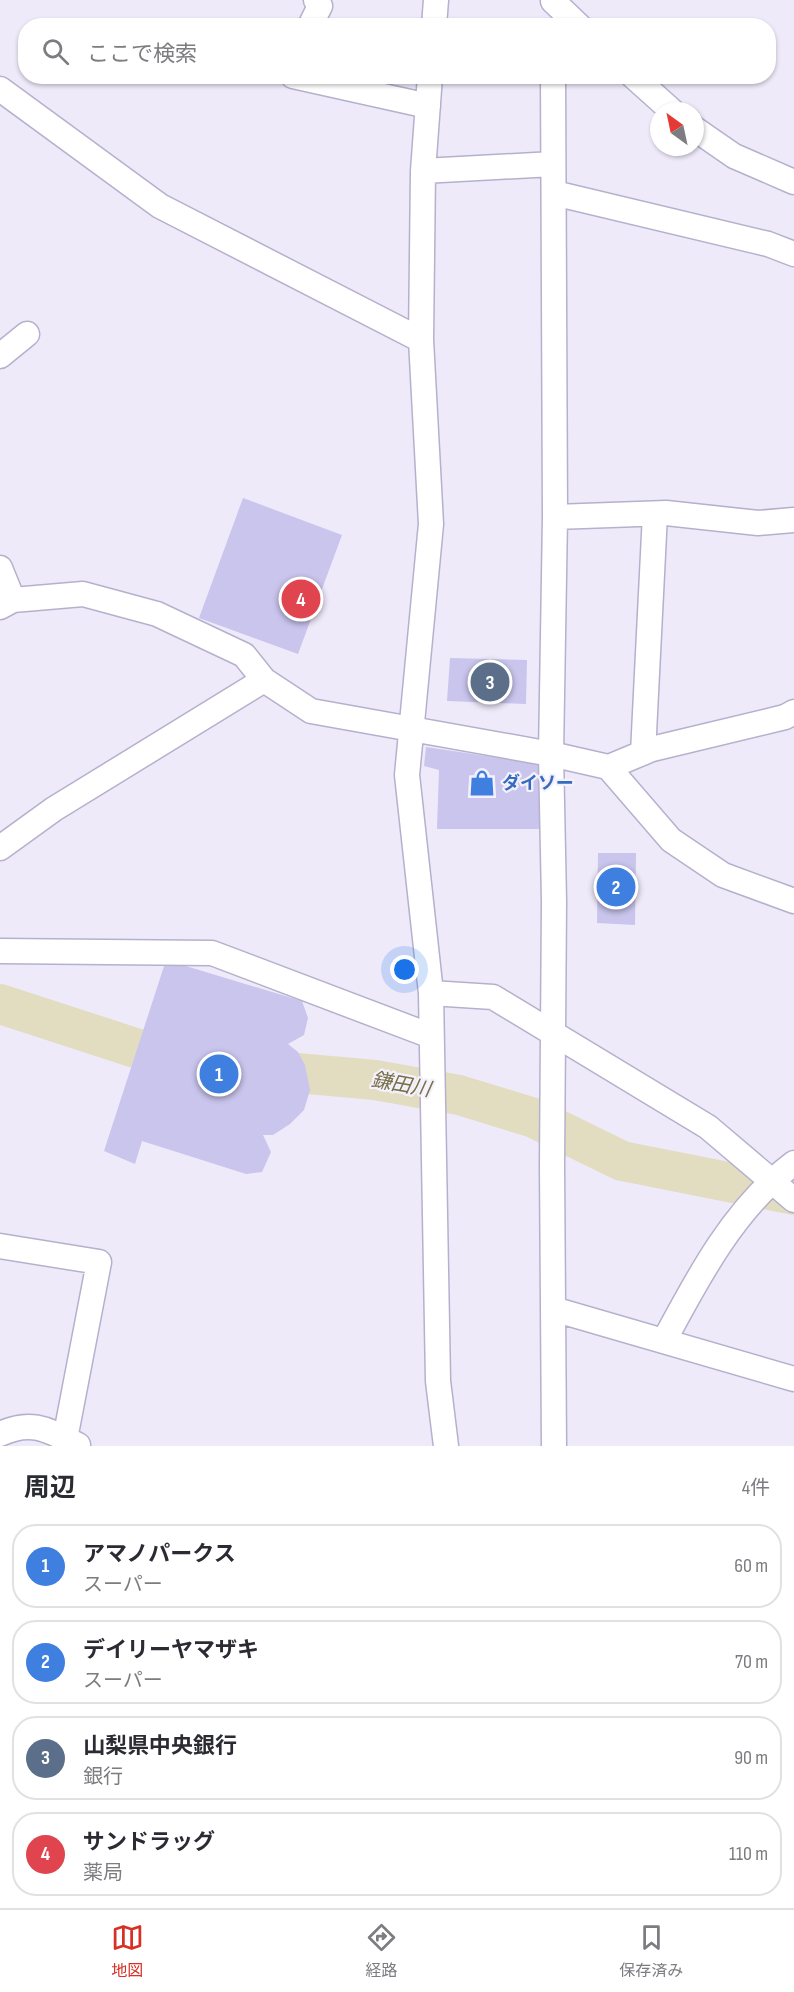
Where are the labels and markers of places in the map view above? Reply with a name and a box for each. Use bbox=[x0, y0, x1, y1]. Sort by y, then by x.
pin: 4 bbox=[282, 576, 320, 622]
pin: 3 bbox=[470, 660, 510, 704]
shop icon: ダイソー bbox=[467, 768, 497, 798]
place label: ダイソー bbox=[502, 773, 574, 794]
pin: 2 bbox=[596, 864, 636, 910]
pin: 1 bbox=[200, 1052, 238, 1096]

